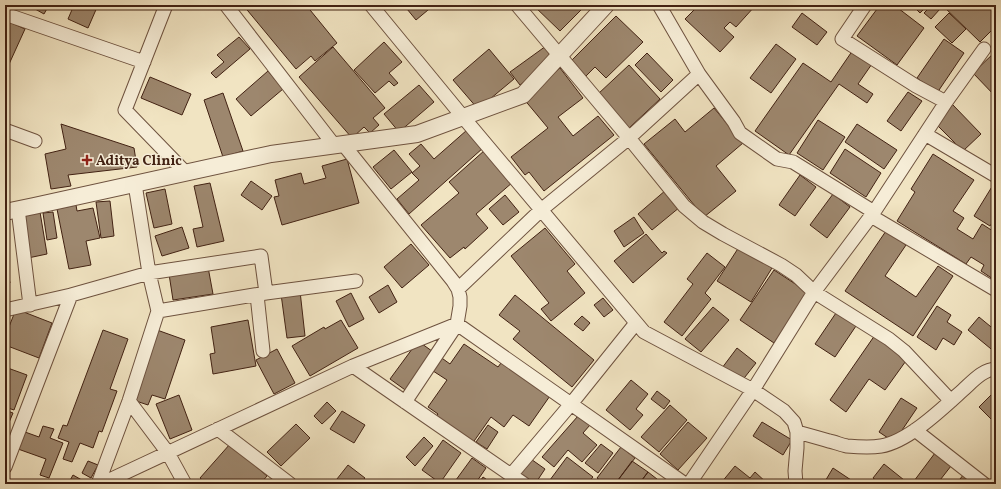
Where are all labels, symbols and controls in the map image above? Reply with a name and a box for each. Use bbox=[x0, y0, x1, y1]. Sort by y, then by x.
place label: Aditya Clinic bbox=[96, 152, 182, 171]
marker: Aditya Clinic bbox=[81, 154, 93, 166]

